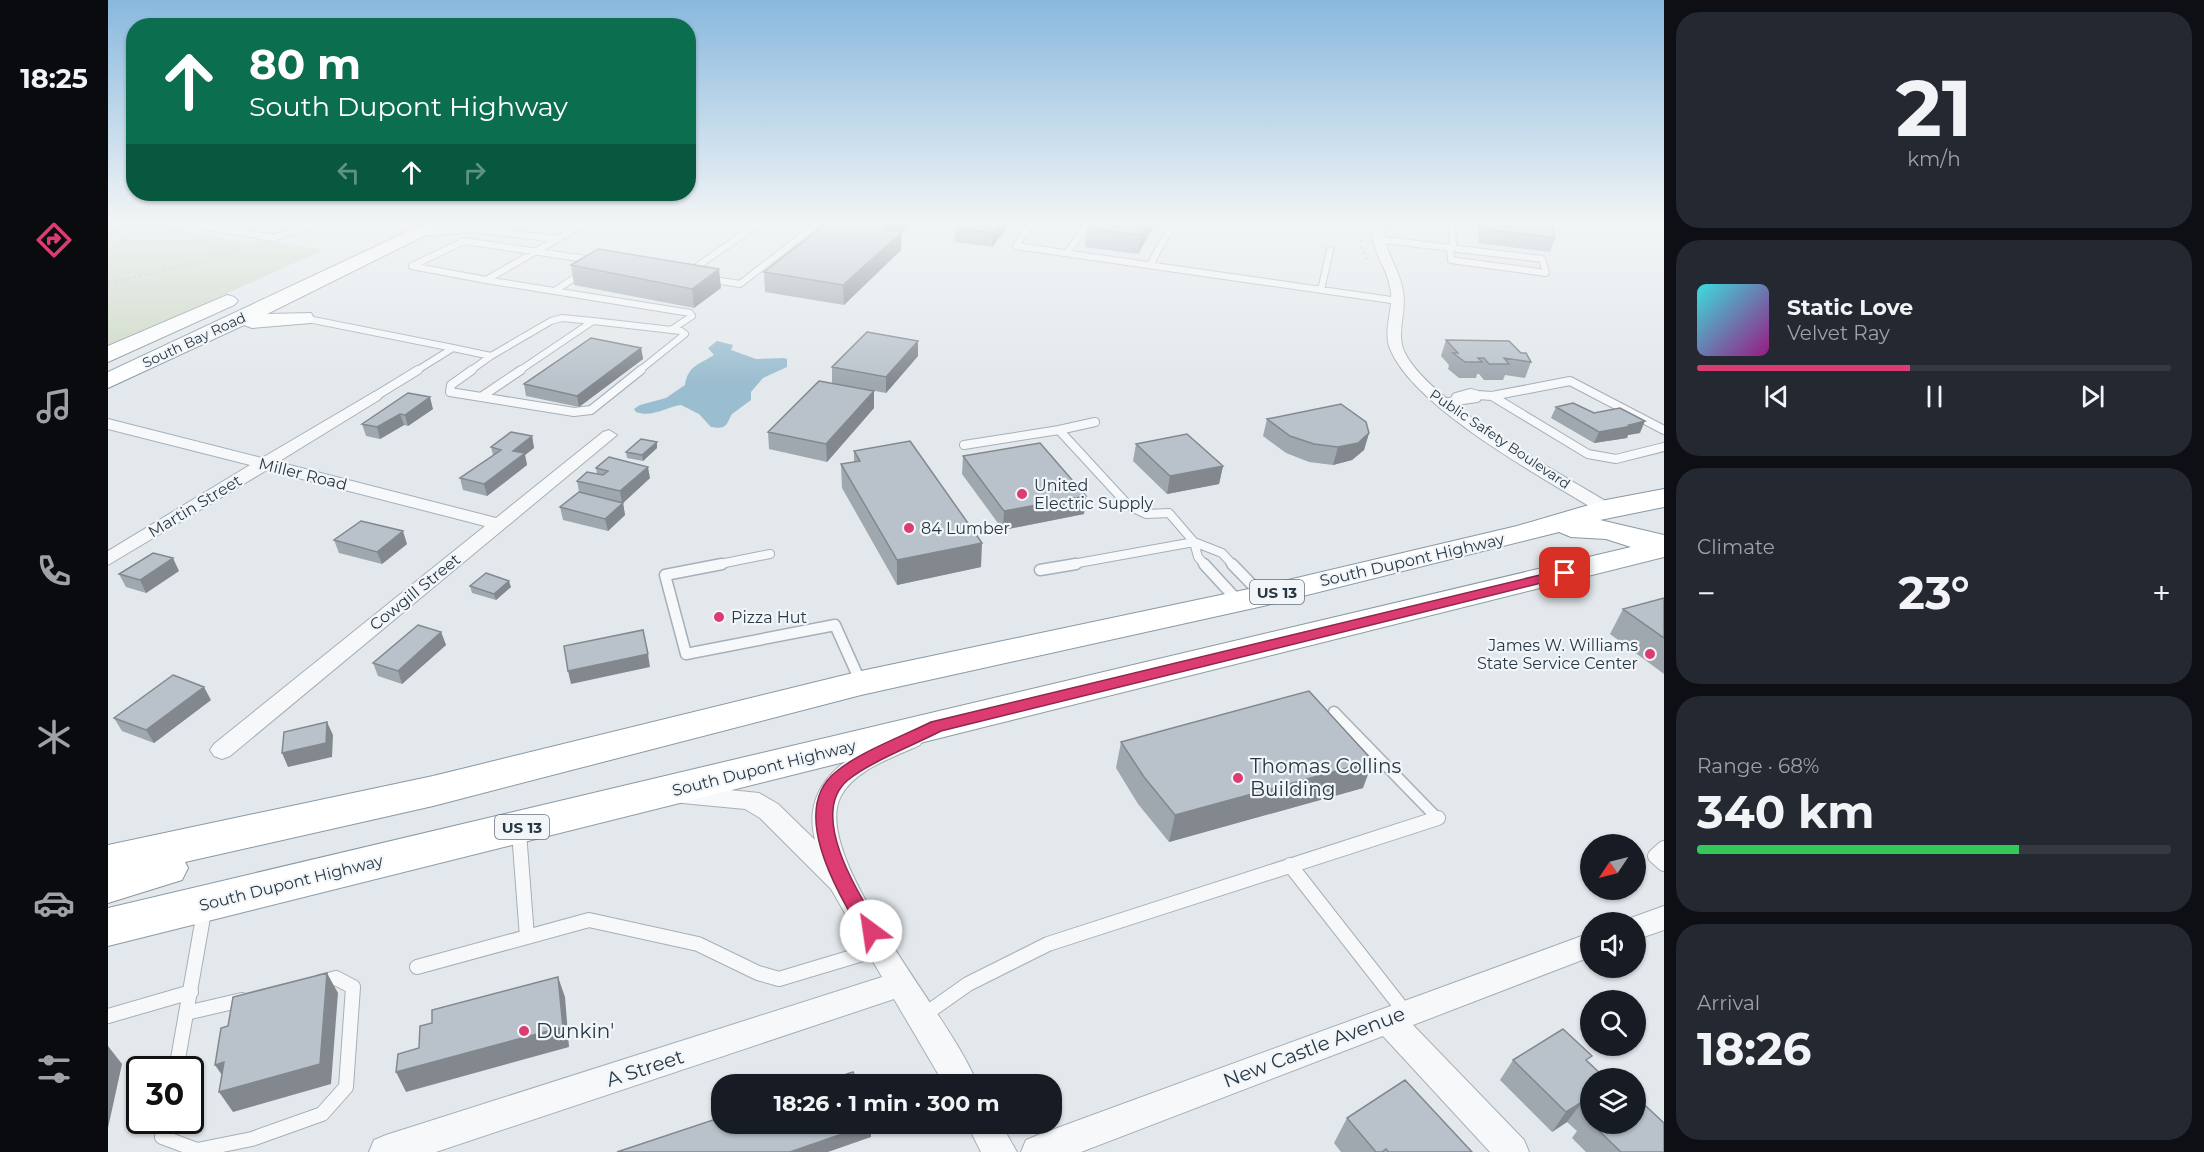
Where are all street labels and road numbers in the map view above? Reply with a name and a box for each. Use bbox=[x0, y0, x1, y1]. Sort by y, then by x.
street label: South Bay Road bbox=[139, 308, 249, 372]
street label: Public Safety Boulevard bbox=[1426, 385, 1574, 493]
street label: Miller Road bbox=[257, 454, 349, 494]
street label: Martin Street bbox=[145, 470, 246, 541]
street label: South Dupont Highway bbox=[1318, 529, 1507, 591]
street label: Cowgill Street bbox=[366, 549, 465, 634]
road number: US 13 bbox=[1250, 580, 1304, 604]
street label: South Dupont Highway bbox=[670, 736, 858, 800]
road number: US 13 bbox=[495, 815, 549, 839]
street label: South Dupont Highway bbox=[197, 851, 385, 915]
street label: New Castle Avenue bbox=[1220, 1001, 1408, 1093]
street label: A Street bbox=[603, 1044, 687, 1092]

